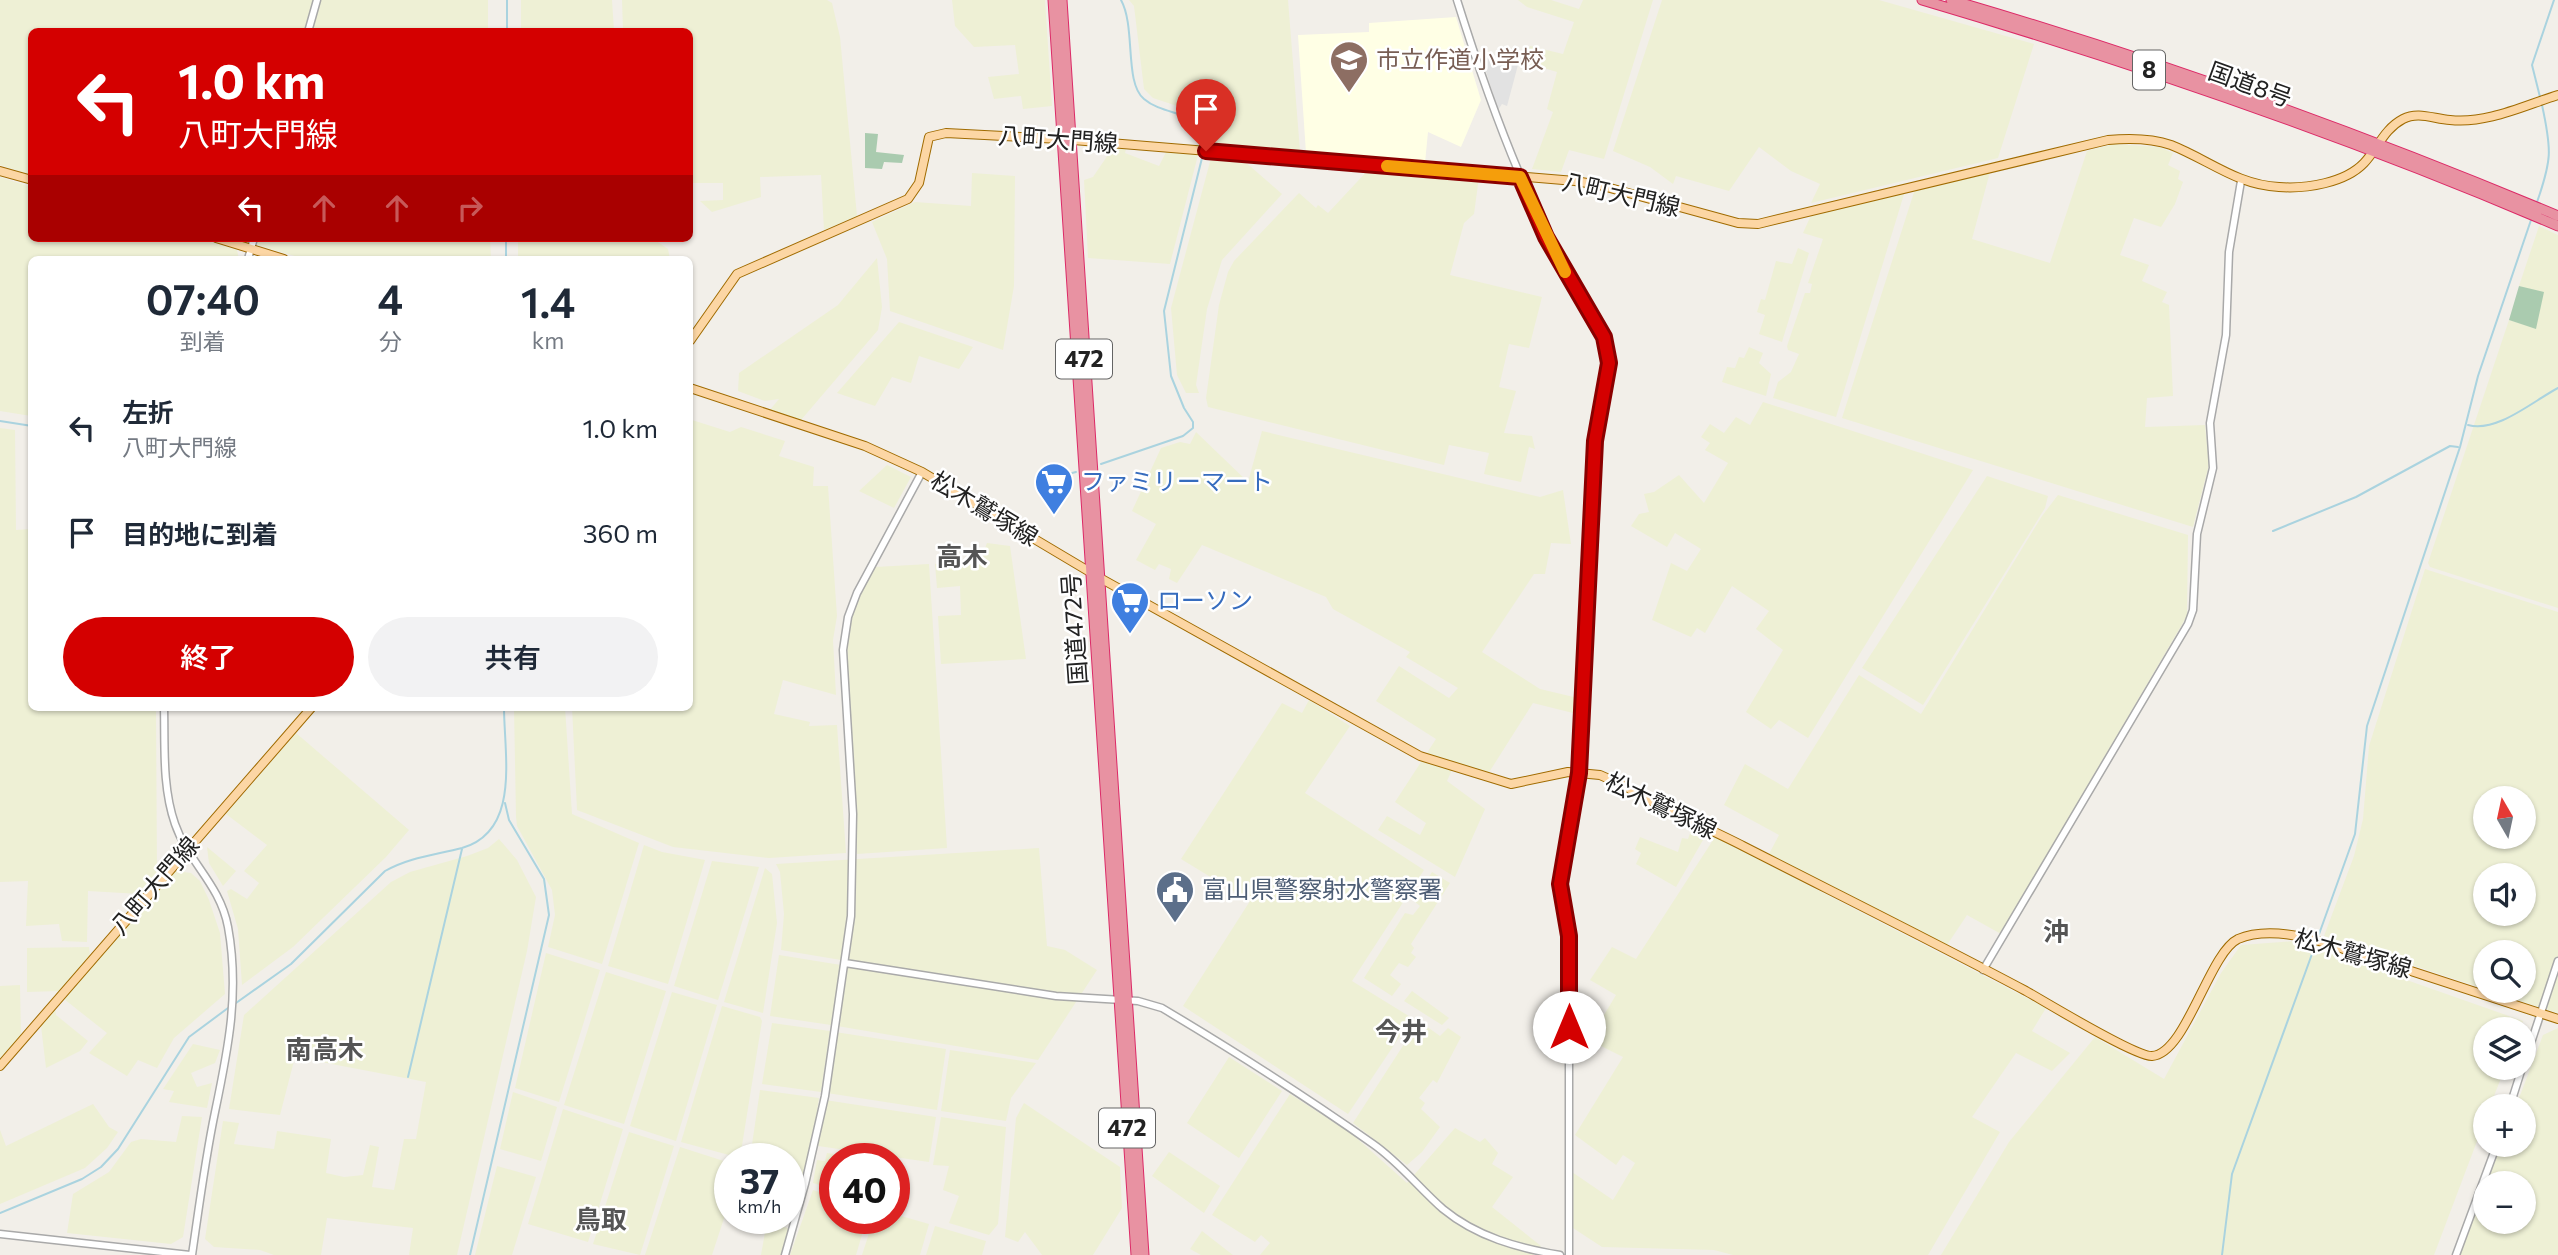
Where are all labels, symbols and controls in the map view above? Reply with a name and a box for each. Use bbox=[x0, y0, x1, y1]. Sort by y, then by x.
school or university icon: 市立作道小学校 bbox=[1328, 39, 1370, 94]
place label: 市立作道小学校 bbox=[1376, 44, 1544, 73]
text: 1.0 km bbox=[178, 49, 325, 109]
road number: 8 bbox=[2133, 50, 2165, 90]
street label: 国道8号 bbox=[2205, 55, 2296, 112]
icon: left bbox=[63, 56, 154, 147]
pin bbox=[1176, 79, 1236, 151]
icon: arrive bbox=[1187, 90, 1225, 128]
text: 八町大門線 bbox=[178, 113, 338, 153]
street label: 八町大門線 bbox=[997, 120, 1119, 157]
street label: 八町大門線 bbox=[1560, 166, 1683, 221]
icon: left bbox=[232, 189, 270, 227]
icon: ahead bbox=[305, 189, 343, 227]
icon: ahead bbox=[378, 189, 416, 227]
icon: right bbox=[451, 189, 489, 227]
text: 07:40 bbox=[146, 272, 260, 324]
text: 4 bbox=[378, 272, 403, 324]
text: 1.4 bbox=[521, 275, 575, 327]
text: km bbox=[532, 326, 564, 354]
text: 到着 bbox=[180, 327, 226, 355]
text: 分 bbox=[379, 327, 402, 355]
road number: 472 bbox=[1056, 340, 1112, 378]
text: 左折 bbox=[122, 396, 174, 427]
icon: left bbox=[63, 409, 101, 447]
text: 1.0 km bbox=[582, 412, 658, 443]
text: 八町大門線 bbox=[122, 433, 237, 461]
supermarket icon: ファミリーマート bbox=[1033, 461, 1075, 516]
street label: 松木鷲塚線 bbox=[926, 464, 1044, 551]
place label: ファミリーマート bbox=[1081, 466, 1273, 495]
icon: arrive bbox=[63, 514, 101, 552]
text: 360 m bbox=[583, 517, 658, 548]
text: 目的地に到着 bbox=[122, 518, 278, 549]
district label: 高木 bbox=[936, 540, 988, 571]
street label: 国道472号 bbox=[1055, 572, 1092, 686]
supermarket icon: ローソン bbox=[1109, 580, 1151, 635]
place label: ローソン bbox=[1157, 585, 1253, 614]
button: 終了 bbox=[63, 617, 354, 697]
button: 共有 bbox=[368, 617, 658, 697]
street label: 松木鷲塚線 bbox=[1601, 765, 1722, 844]
north arrow bbox=[2473, 786, 2536, 849]
map controls bbox=[2473, 786, 2536, 1234]
street label: 八町大門線 bbox=[104, 830, 204, 940]
button: sound bbox=[2473, 863, 2536, 926]
public building icon: 富山県警察射水警察署 bbox=[1154, 869, 1196, 924]
place label: 富山県警察射水警察署 bbox=[1202, 874, 1442, 903]
district label: 沖 bbox=[2043, 915, 2069, 946]
street label: 松木鷲塚線 bbox=[2292, 922, 2415, 983]
button: search bbox=[2473, 940, 2536, 1003]
position arrow bbox=[1532, 990, 1606, 1064]
district label: 今井 bbox=[1375, 1015, 1427, 1046]
button: layers bbox=[2473, 1017, 2536, 1080]
district label: 南高木 bbox=[286, 1033, 364, 1064]
button: + bbox=[2473, 1094, 2536, 1157]
road number: 472 bbox=[1099, 1108, 1155, 1148]
speed limit sign: 40 bbox=[819, 1143, 910, 1234]
text: 37 bbox=[740, 1158, 779, 1201]
button: − bbox=[2473, 1171, 2536, 1234]
text: km/h bbox=[738, 1195, 781, 1217]
district label: 鳥取 bbox=[575, 1203, 627, 1234]

